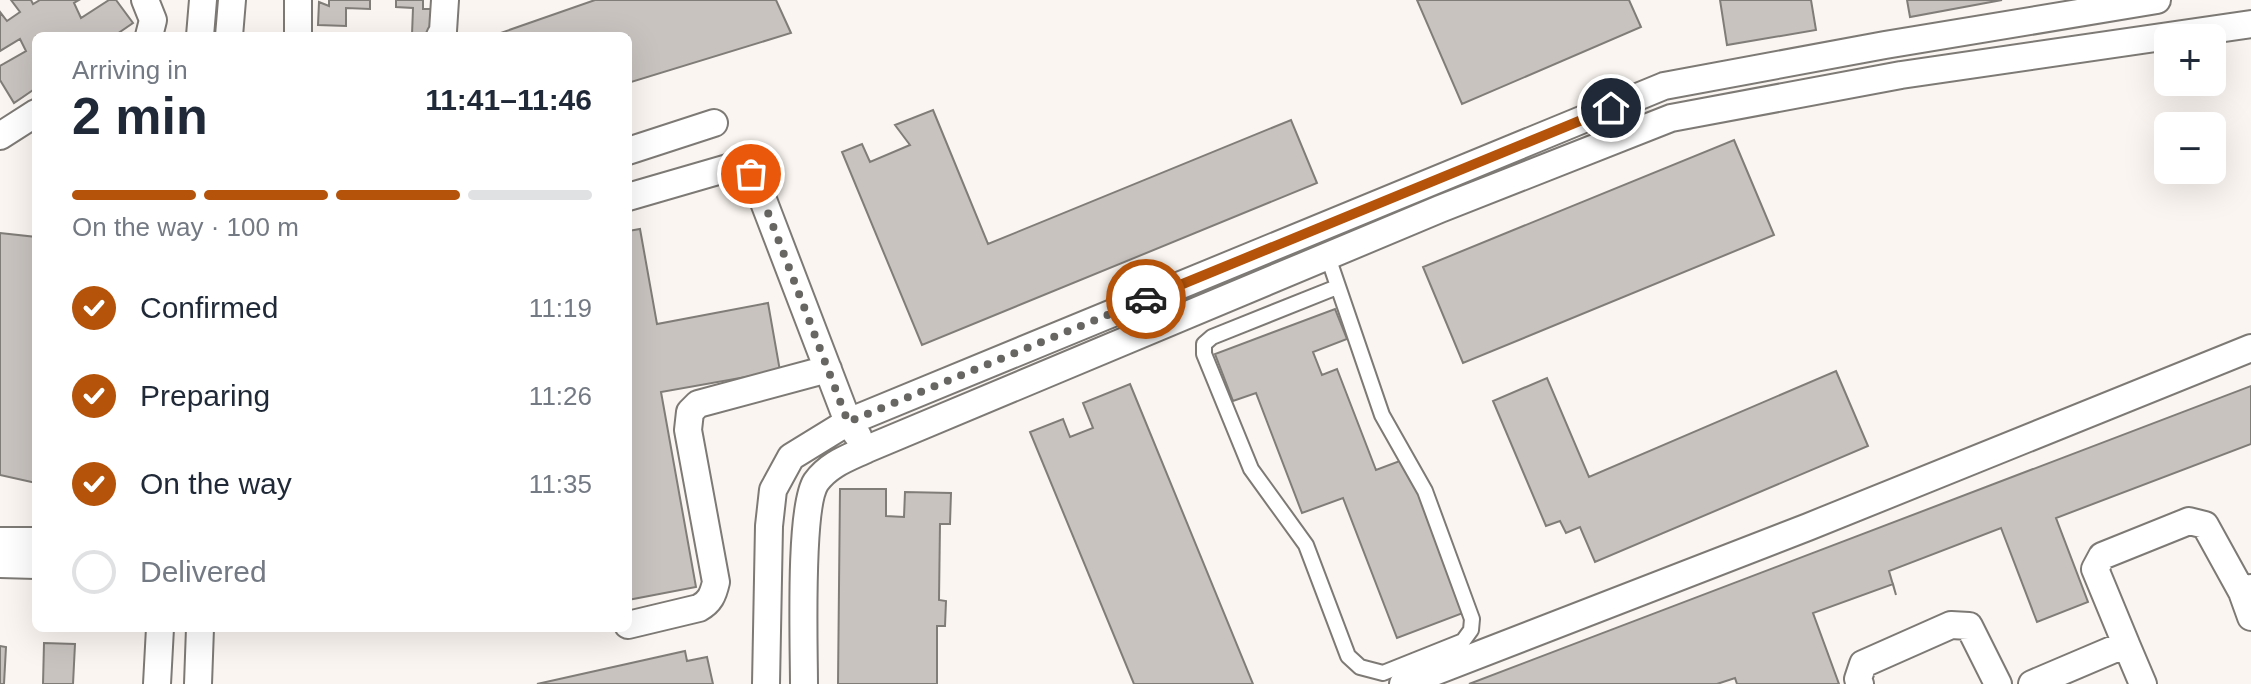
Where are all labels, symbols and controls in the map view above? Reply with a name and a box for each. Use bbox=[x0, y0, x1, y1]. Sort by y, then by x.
map controls bbox=[2154, 24, 2226, 184]
button: + bbox=[2154, 24, 2226, 96]
text: Arriving in bbox=[72, 55, 188, 85]
pin bbox=[1577, 74, 1645, 142]
text: 11:41–11:46 bbox=[425, 83, 592, 116]
icon: home bbox=[1589, 86, 1633, 130]
text: 2 min bbox=[72, 87, 208, 145]
button: − bbox=[2154, 112, 2226, 184]
pin bbox=[717, 140, 785, 208]
icon: bag bbox=[729, 152, 773, 196]
text: On the way · 100 m bbox=[72, 212, 299, 242]
courier bbox=[1106, 259, 1186, 339]
icon: car bbox=[1124, 277, 1168, 321]
icon: check bbox=[72, 286, 116, 330]
text: Confirmed bbox=[140, 291, 278, 324]
text: 11:19 bbox=[529, 293, 592, 323]
icon: check bbox=[72, 374, 116, 418]
text: Preparing bbox=[140, 379, 270, 412]
text: 11:26 bbox=[529, 381, 592, 411]
icon: check bbox=[72, 462, 116, 506]
text: On the way bbox=[140, 467, 292, 500]
text: 11:35 bbox=[529, 469, 592, 499]
text: Delivered bbox=[140, 555, 267, 588]

